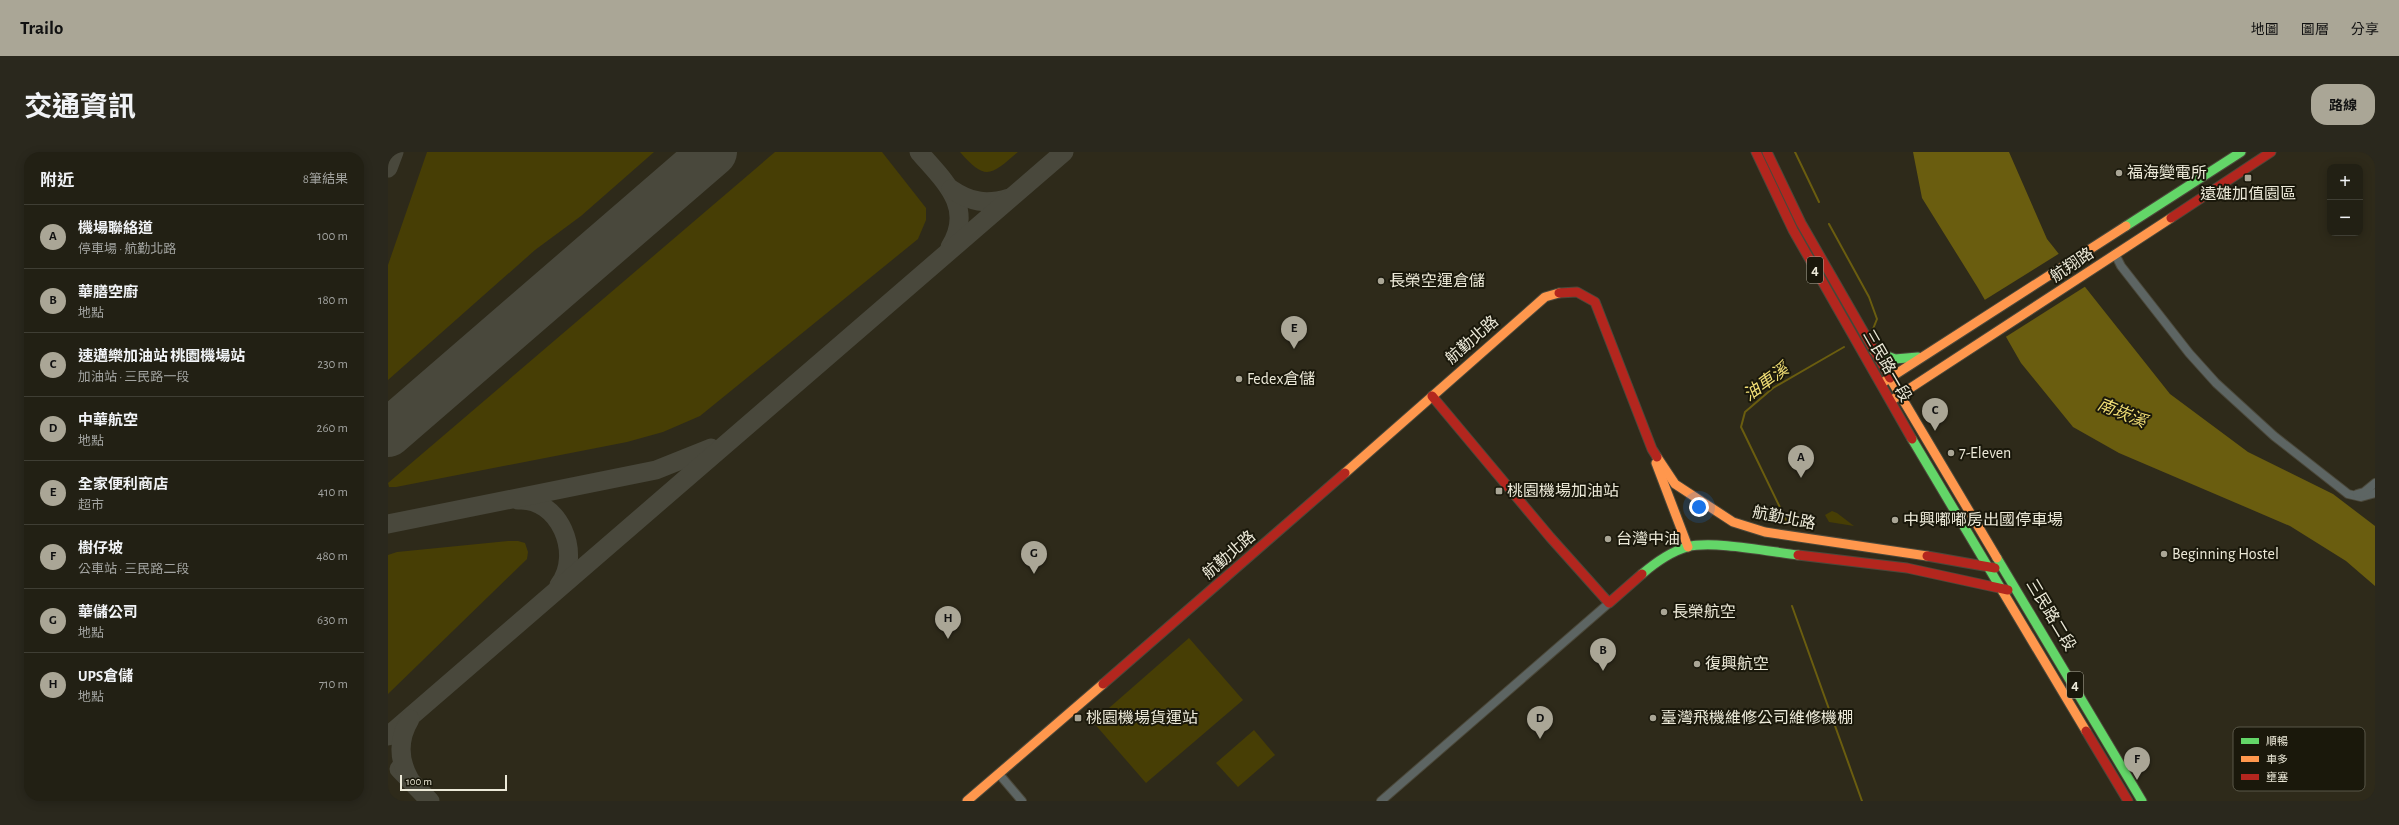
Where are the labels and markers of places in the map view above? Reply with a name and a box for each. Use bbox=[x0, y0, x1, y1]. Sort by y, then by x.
place label: 福海變電所 bbox=[2127, 164, 2207, 181]
marker: 福海變電所 bbox=[2114, 168, 2124, 178]
marker: 遠雄加值園區 bbox=[2243, 173, 2253, 183]
place label: 遠雄加值園區 bbox=[2200, 185, 2296, 202]
place label: 長榮空運倉儲 bbox=[1389, 272, 1485, 289]
marker: 長榮空運倉儲 bbox=[1376, 276, 1386, 286]
pin: E bbox=[1281, 316, 1307, 349]
place label: Fedex倉儲 bbox=[1247, 370, 1315, 387]
marker: Fedex倉儲 bbox=[1234, 374, 1244, 384]
pin: C bbox=[1922, 398, 1948, 431]
pin: A bbox=[1788, 445, 1814, 478]
place label: 7-Eleven bbox=[1959, 445, 2011, 461]
marker: 7-Eleven bbox=[1946, 448, 1956, 458]
place label: 桃園機場加油站 bbox=[1507, 483, 1619, 499]
marker: 桃園機場加油站 bbox=[1494, 486, 1504, 496]
place label: 中興嘟嘟房出國停車場 bbox=[1903, 511, 2063, 528]
marker: 中興嘟嘟房出國停車場 bbox=[1890, 515, 1900, 525]
place label: 台灣中油 bbox=[1616, 530, 1680, 547]
marker: 台灣中油 bbox=[1603, 534, 1613, 544]
pin: G bbox=[1021, 541, 1047, 574]
place label: Beginning Hostel bbox=[2172, 546, 2279, 562]
marker: Beginning Hostel bbox=[2159, 549, 2169, 559]
place label: 長榮航空 bbox=[1672, 603, 1736, 620]
pin: H bbox=[935, 606, 961, 639]
marker: 長榮航空 bbox=[1659, 607, 1669, 617]
pin: B bbox=[1590, 638, 1616, 671]
place label: 復興航空 bbox=[1705, 655, 1769, 672]
marker: 復興航空 bbox=[1692, 659, 1702, 669]
pin: D bbox=[1527, 706, 1553, 739]
place label: 桃園機場貨運站 bbox=[1086, 709, 1198, 726]
place label: 臺灣飛機維修公司維修機棚 bbox=[1661, 709, 1853, 726]
marker: 桃園機場貨運站 bbox=[1073, 713, 1083, 723]
marker: 臺灣飛機維修公司維修機棚 bbox=[1648, 713, 1658, 723]
pin: F bbox=[2124, 747, 2150, 780]

